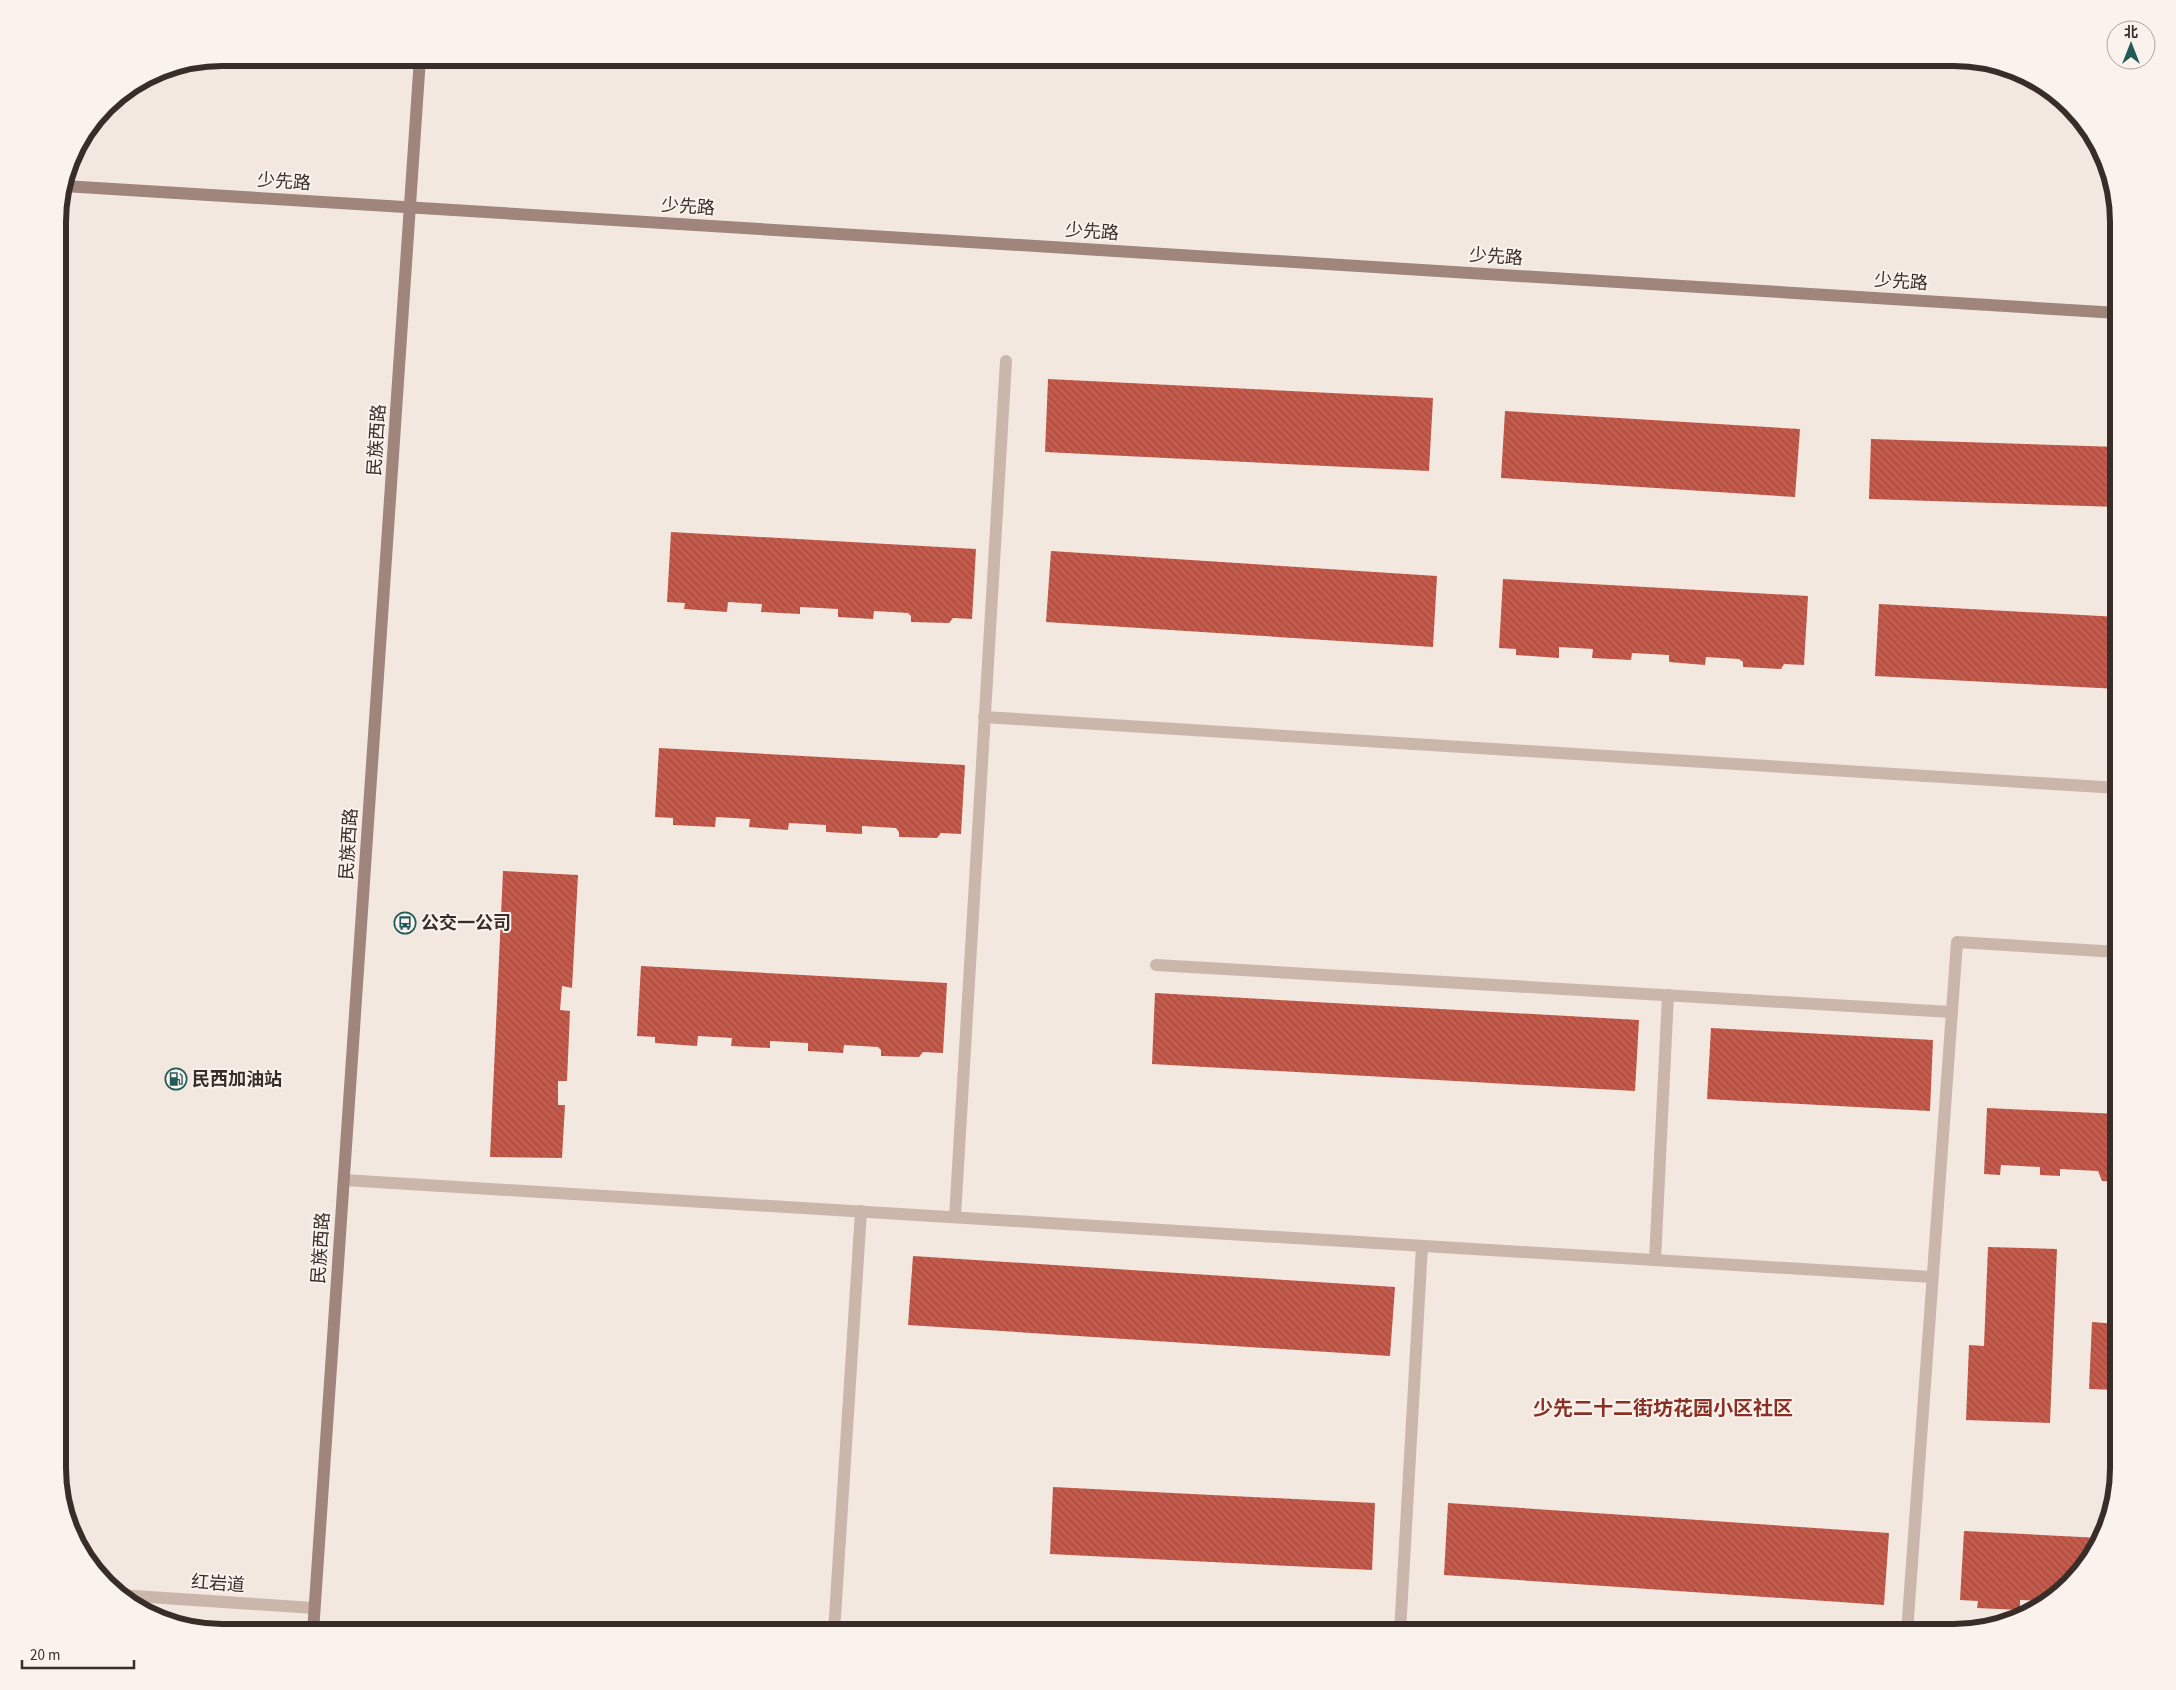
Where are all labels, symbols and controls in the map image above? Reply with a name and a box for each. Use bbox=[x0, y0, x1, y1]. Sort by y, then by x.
north arrow bbox=[2106, 20, 2156, 70]
text: 北 bbox=[2124, 23, 2138, 43]
street label: 少先路 bbox=[256, 168, 312, 196]
street label: 少先路 bbox=[660, 193, 716, 221]
street label: 少先路 bbox=[1064, 218, 1120, 246]
street label: 少先路 bbox=[1468, 243, 1524, 271]
street label: 少先路 bbox=[1873, 268, 1929, 296]
street label: 民族西路 bbox=[362, 403, 392, 477]
street label: 民族西路 bbox=[334, 807, 364, 881]
bus stop icon: 公交一公司 bbox=[393, 911, 417, 935]
place label: 公交一公司 bbox=[421, 911, 511, 936]
fuel station icon: 民西加油站 bbox=[164, 1067, 188, 1091]
place label: 民西加油站 bbox=[192, 1067, 282, 1092]
street label: 民族西路 bbox=[306, 1211, 336, 1285]
district label: 少先二十二街坊花园小区社区 bbox=[1533, 1395, 1793, 1423]
street label: 红岩道 bbox=[190, 1570, 246, 1598]
scale bar bbox=[22, 1638, 135, 1670]
text: 20 m bbox=[30, 1645, 60, 1666]

